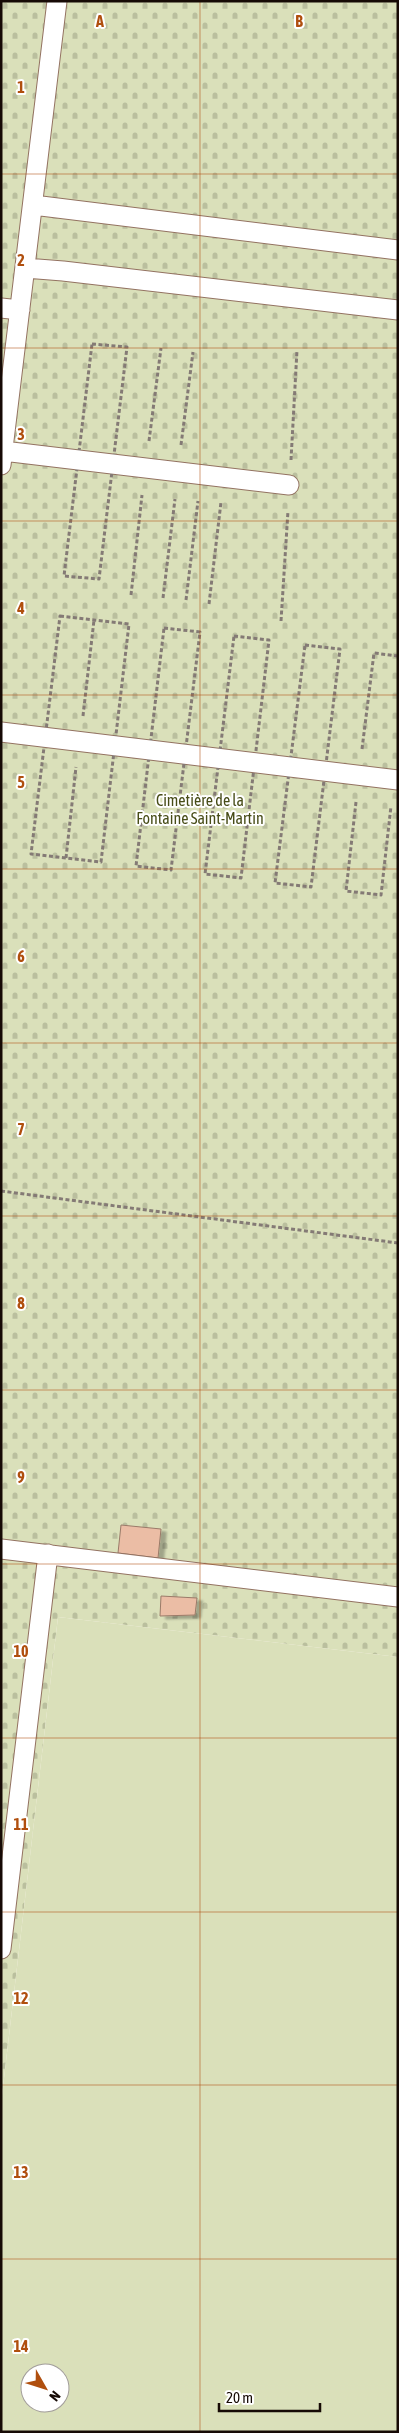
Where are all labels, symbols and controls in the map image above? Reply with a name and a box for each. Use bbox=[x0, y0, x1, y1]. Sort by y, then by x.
text: A bbox=[95, 12, 104, 30]
text: B bbox=[295, 12, 303, 30]
text: 1 bbox=[17, 78, 25, 96]
text: 2 bbox=[17, 251, 25, 269]
text: 3 bbox=[17, 425, 25, 443]
text: 4 bbox=[16, 599, 25, 617]
text: 5 bbox=[17, 773, 25, 791]
park label: Cimetière de la Fontaine Saint-Martin bbox=[136, 791, 264, 827]
text: 6 bbox=[17, 947, 25, 965]
text: 7 bbox=[17, 1120, 25, 1138]
text: 8 bbox=[17, 1294, 25, 1312]
text: 9 bbox=[17, 1468, 25, 1486]
text: 10 bbox=[13, 1642, 29, 1660]
text: 11 bbox=[13, 1815, 29, 1833]
text: 12 bbox=[13, 1989, 29, 2007]
text: 13 bbox=[13, 2163, 29, 2181]
text: 14 bbox=[13, 2337, 29, 2355]
north arrow bbox=[20, 2363, 70, 2413]
scale bar bbox=[219, 2380, 320, 2412]
text: N bbox=[46, 2388, 64, 2404]
text: 20 m bbox=[226, 2389, 253, 2406]

